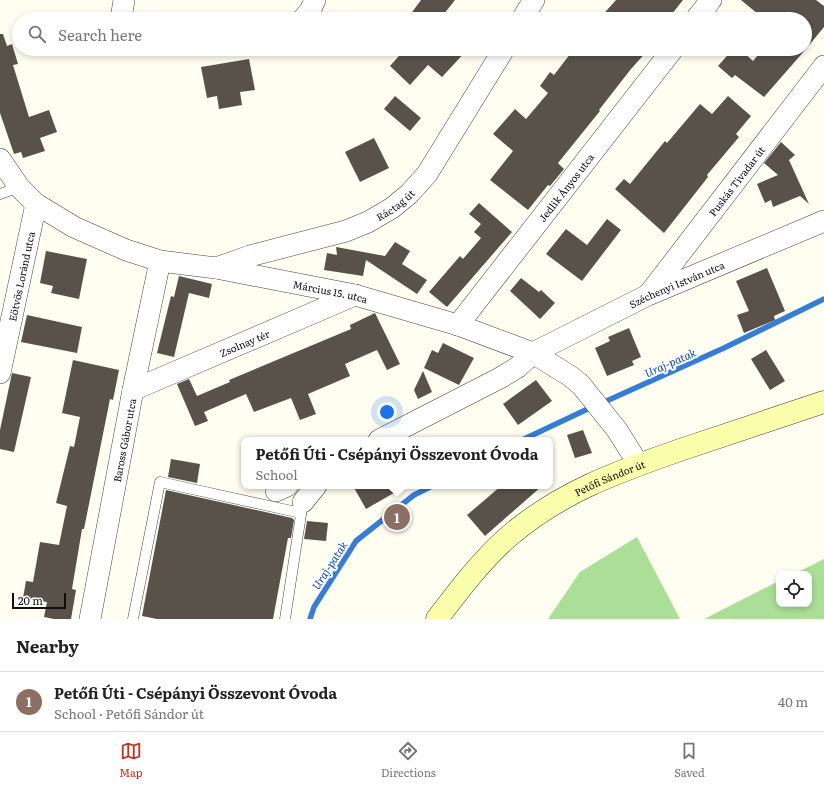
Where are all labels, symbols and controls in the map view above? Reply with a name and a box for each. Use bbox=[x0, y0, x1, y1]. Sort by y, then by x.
search box bbox=[12, 12, 812, 56]
icon: search bbox=[26, 23, 48, 45]
text: Search here bbox=[58, 23, 142, 46]
street label: Puskás Tivadar út bbox=[704, 142, 768, 219]
street label: Jedlik Ányos utca bbox=[534, 149, 597, 224]
street label: Ráctag út bbox=[373, 186, 418, 224]
street label: Eötvös Loránd utca bbox=[4, 229, 38, 322]
street label: Széchenyi István utca bbox=[626, 256, 727, 311]
street label: Március 15. utca bbox=[292, 276, 370, 306]
street label: Zsolnay tér bbox=[217, 325, 272, 360]
water label: Uraj-patak bbox=[642, 344, 698, 380]
street label: Baross Gábor utca bbox=[108, 396, 139, 483]
your location bbox=[377, 402, 397, 422]
popup bbox=[241, 437, 553, 489]
text: Petőfi Úti - Csépányi Összevont Óvoda bbox=[255, 442, 539, 465]
street label: Petőfi Sándor út bbox=[571, 456, 647, 499]
text: School bbox=[255, 465, 298, 484]
pin: 1 bbox=[384, 502, 410, 532]
water label: Uraj-patak bbox=[307, 538, 351, 592]
map controls bbox=[776, 571, 812, 607]
button: locate bbox=[776, 571, 812, 607]
scale bar bbox=[12, 591, 66, 610]
text: 20 m bbox=[18, 592, 43, 608]
text: Nearby bbox=[16, 633, 79, 658]
text: Petőfi Úti - Csépányi Összevont Óvoda bbox=[54, 681, 337, 704]
text: 1 bbox=[26, 692, 32, 711]
text: 40 m bbox=[778, 692, 808, 711]
text: School · Petőfi Sándor út bbox=[54, 704, 204, 723]
tab: Map bbox=[119, 740, 143, 780]
tab: Directions bbox=[381, 740, 436, 780]
tab: Saved bbox=[674, 740, 705, 780]

